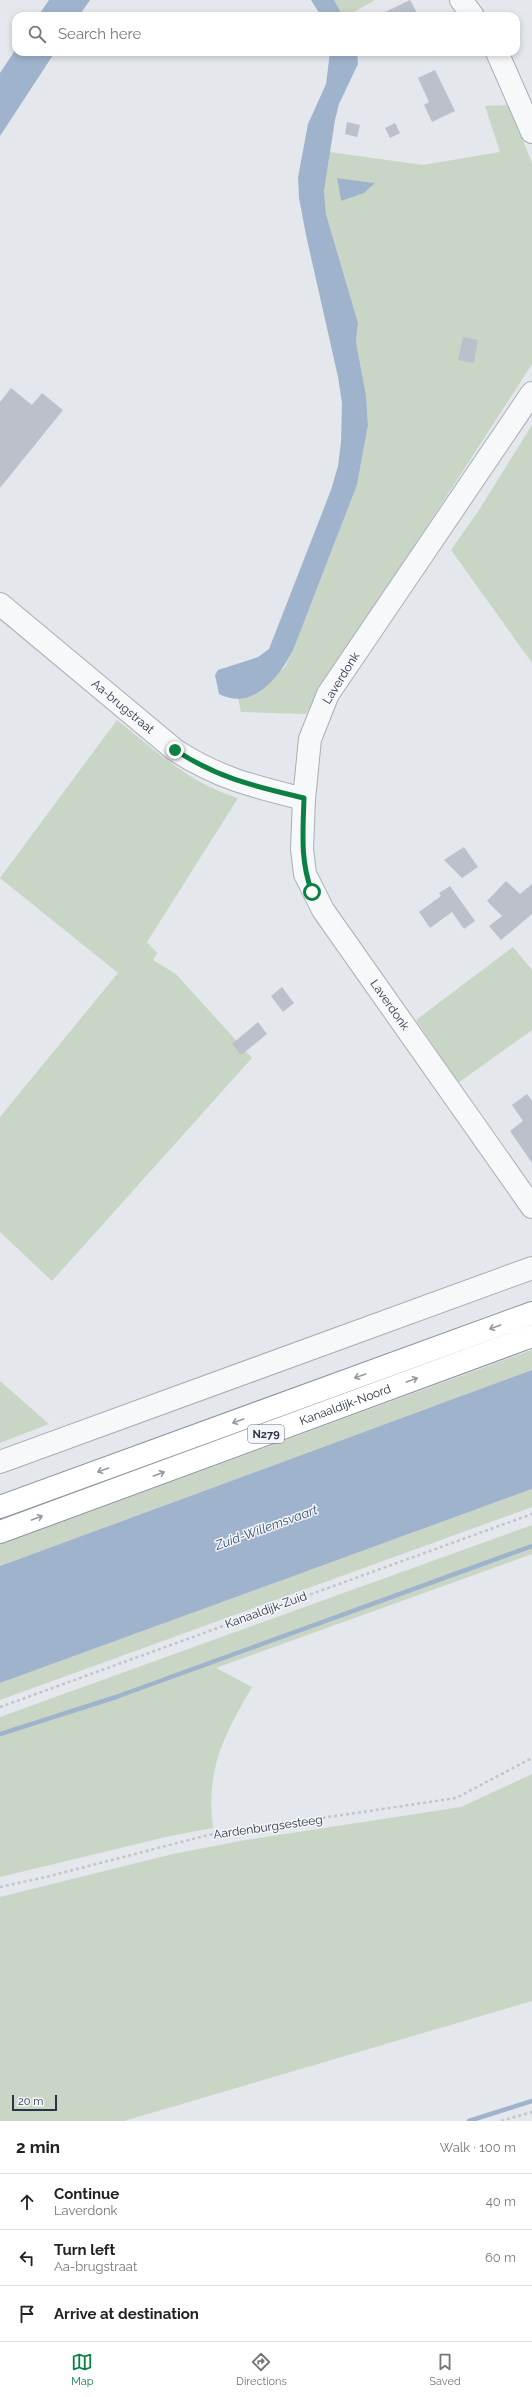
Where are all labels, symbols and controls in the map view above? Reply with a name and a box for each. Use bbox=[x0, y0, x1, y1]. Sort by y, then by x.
search box bbox=[12, 12, 520, 56]
icon: search bbox=[26, 23, 48, 45]
text: Search here bbox=[58, 25, 141, 43]
street label: Laverdonk bbox=[320, 649, 363, 707]
street label: Aa-brugstraat bbox=[89, 676, 157, 737]
route end bbox=[166, 741, 184, 759]
route start bbox=[303, 883, 321, 901]
street label: Laverdonk bbox=[367, 977, 413, 1033]
one-way arrow bbox=[490, 1323, 502, 1331]
one-way arrow bbox=[355, 1373, 367, 1381]
one-way arrow bbox=[405, 1376, 418, 1383]
street label: Kanaaldijk-Noord bbox=[298, 1382, 393, 1428]
one-way arrow bbox=[232, 1418, 245, 1425]
road number: N279 bbox=[248, 1425, 284, 1443]
one-way arrow bbox=[97, 1467, 109, 1475]
one-way arrow bbox=[153, 1470, 165, 1478]
water label: Zuid-Willemsvaart bbox=[212, 1502, 320, 1553]
one-way arrow bbox=[30, 1514, 42, 1522]
street label: Kanaaldijk-Zuid bbox=[223, 1589, 309, 1631]
street label: Aardenburgsesteeg bbox=[212, 1812, 324, 1842]
scale bar bbox=[12, 2093, 57, 2112]
text: 20 m bbox=[18, 2095, 43, 2108]
text: 2 min bbox=[16, 2137, 60, 2157]
text: Walk · 100 m bbox=[440, 2140, 516, 2155]
text: Continue bbox=[54, 2185, 119, 2203]
icon: ahead bbox=[16, 2191, 38, 2213]
text: 40 m bbox=[486, 2194, 516, 2209]
text: Laverdonk bbox=[54, 2203, 117, 2218]
text: Turn left bbox=[54, 2241, 115, 2259]
icon: left bbox=[16, 2247, 38, 2269]
text: 60 m bbox=[485, 2250, 516, 2265]
text: Aa-brugstraat bbox=[54, 2259, 137, 2274]
icon: arrive bbox=[16, 2303, 38, 2325]
text: Arrive at destination bbox=[54, 2305, 199, 2323]
tab: Map bbox=[71, 2351, 94, 2388]
tab: Directions bbox=[236, 2351, 287, 2388]
tab: Saved bbox=[429, 2351, 461, 2388]

